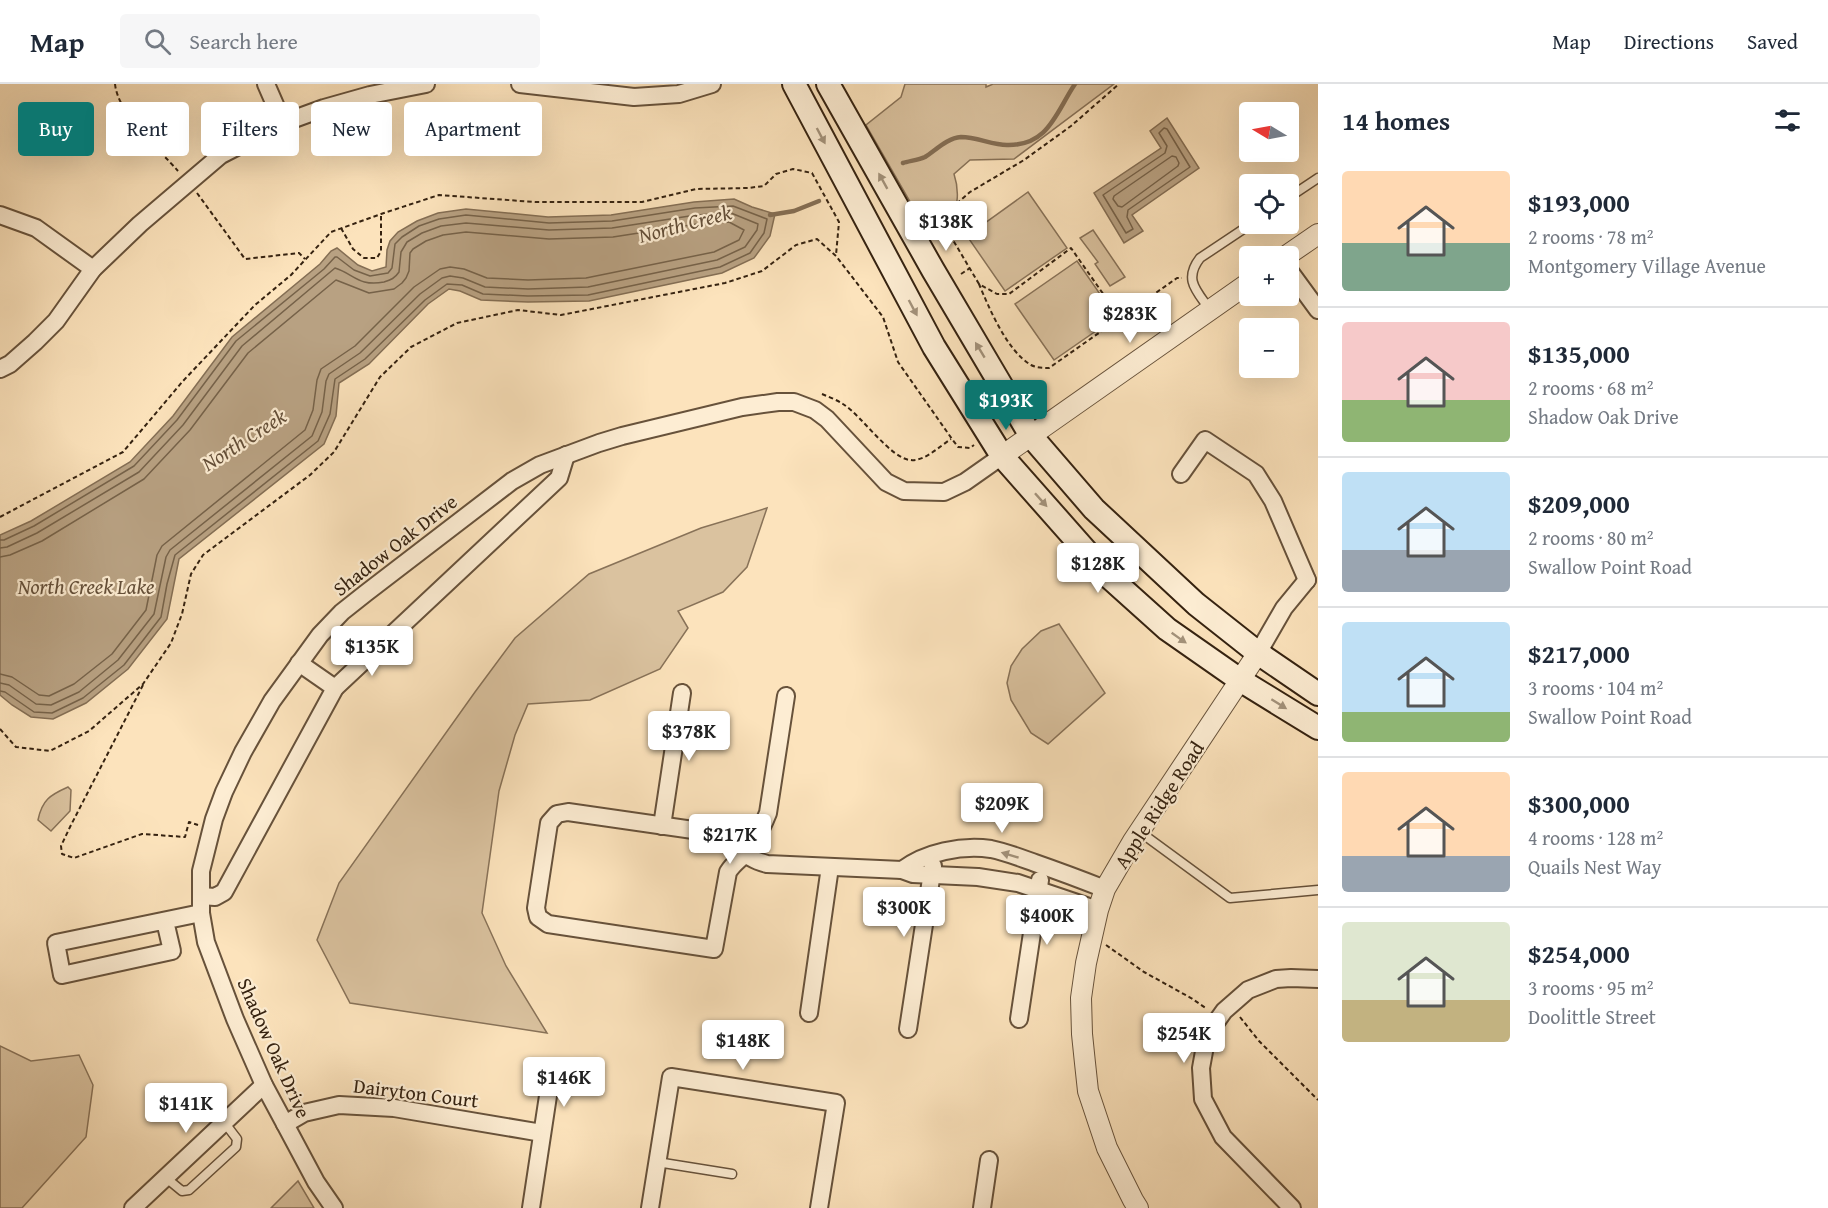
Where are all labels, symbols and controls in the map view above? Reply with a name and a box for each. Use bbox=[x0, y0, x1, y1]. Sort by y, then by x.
search box bbox=[120, 14, 540, 68]
text: Map bbox=[30, 21, 84, 62]
icon: search bbox=[141, 25, 174, 58]
text: Search here bbox=[189, 25, 298, 57]
text: Map bbox=[1552, 26, 1591, 57]
text: Directions bbox=[1624, 26, 1714, 57]
text: Saved bbox=[1747, 26, 1798, 57]
text: 14 homes bbox=[1342, 101, 1450, 140]
chip: Buy bbox=[18, 102, 94, 156]
chip: Rent bbox=[106, 102, 189, 156]
chip: Filters bbox=[201, 102, 299, 156]
chip: New bbox=[311, 102, 392, 156]
chip: Apartment bbox=[404, 102, 542, 156]
north arrow bbox=[1239, 102, 1299, 162]
map controls bbox=[1239, 102, 1299, 378]
icon: filters bbox=[1771, 104, 1804, 137]
one-way arrow bbox=[816, 128, 826, 145]
one-way arrow bbox=[878, 172, 888, 189]
button: locate bbox=[1239, 174, 1299, 234]
text: $193,000 bbox=[1528, 183, 1630, 222]
icon: home bbox=[1390, 195, 1462, 267]
water label: North Creek bbox=[634, 196, 735, 251]
pin: $138K bbox=[904, 201, 988, 252]
text: $138K bbox=[919, 206, 973, 235]
text: 2 rooms · 78 m² bbox=[1528, 222, 1654, 251]
button: + bbox=[1239, 246, 1299, 306]
text: Montgomery Village Avenue bbox=[1528, 251, 1766, 280]
pin: $283K bbox=[1088, 293, 1172, 344]
text: $283K bbox=[1103, 298, 1157, 327]
one-way arrow bbox=[908, 300, 918, 317]
button: − bbox=[1239, 318, 1299, 378]
text: $135,000 bbox=[1528, 334, 1630, 373]
one-way arrow bbox=[975, 341, 985, 358]
icon: home bbox=[1390, 346, 1462, 418]
text: 2 rooms · 68 m² bbox=[1528, 373, 1654, 402]
pin: $193K bbox=[964, 380, 1048, 431]
text: $193K bbox=[979, 385, 1033, 414]
water label: North Creek bbox=[194, 400, 292, 479]
text: Shadow Oak Drive bbox=[1528, 402, 1679, 431]
text: $209,000 bbox=[1528, 484, 1630, 523]
street label: Shadow Oak Drive bbox=[326, 487, 463, 602]
one-way arrow bbox=[1034, 492, 1047, 507]
icon: home bbox=[1390, 496, 1462, 568]
text: 2 rooms · 80 m² bbox=[1528, 523, 1654, 552]
pin: $128K bbox=[1056, 543, 1140, 594]
text: $128K bbox=[1071, 548, 1125, 577]
text: Swallow Point Road bbox=[1528, 552, 1692, 581]
water label: North Creek Lake bbox=[17, 571, 154, 602]
pin: $135K bbox=[330, 626, 414, 677]
text: $135K bbox=[345, 631, 399, 660]
one-way arrow bbox=[1170, 632, 1186, 644]
text: $217,000 bbox=[1528, 634, 1630, 673]
icon: home bbox=[1390, 646, 1462, 718]
text: 3 rooms · 104 m² bbox=[1528, 673, 1663, 702]
one-way arrow bbox=[1271, 699, 1287, 710]
text: Swallow Point Road bbox=[1528, 702, 1692, 731]
pin: $378K bbox=[647, 711, 731, 762]
text: $378K bbox=[662, 716, 716, 745]
street label: Apple Ridge Road bbox=[1107, 735, 1211, 874]
pin: $209K bbox=[960, 783, 1044, 834]
text: $300,000 bbox=[1528, 784, 1630, 823]
text: $209K bbox=[975, 788, 1029, 817]
icon: home bbox=[1390, 796, 1462, 868]
pin: $217K bbox=[688, 814, 772, 865]
text: $217K bbox=[703, 819, 757, 848]
text: 4 rooms · 128 m² bbox=[1528, 823, 1663, 852]
one-way arrow bbox=[1001, 850, 1019, 859]
text: Quails Nest Way bbox=[1528, 852, 1662, 881]
pin: $300K bbox=[862, 887, 946, 938]
text: $300K bbox=[877, 892, 931, 921]
pin: $400K bbox=[1005, 895, 1089, 946]
text: $400K bbox=[1020, 900, 1074, 929]
text: $254,000 bbox=[1528, 934, 1630, 973]
icon: home bbox=[1390, 946, 1462, 1018]
street label: Shadow Oak Drive bbox=[231, 973, 318, 1123]
text: 3 rooms · 95 m² bbox=[1528, 973, 1654, 1002]
text: Doolittle Street bbox=[1528, 1002, 1656, 1031]
pin: $254K bbox=[1142, 1013, 1226, 1064]
text: $254K bbox=[1157, 1018, 1211, 1047]
pin: $148K bbox=[701, 1020, 785, 1071]
text: $148K bbox=[716, 1025, 770, 1054]
pin: $146K bbox=[522, 1057, 606, 1108]
text: $146K bbox=[537, 1062, 591, 1091]
street label: Dairyton Court bbox=[352, 1070, 480, 1115]
pin: $141K bbox=[144, 1083, 228, 1134]
text: $141K bbox=[159, 1088, 213, 1117]

